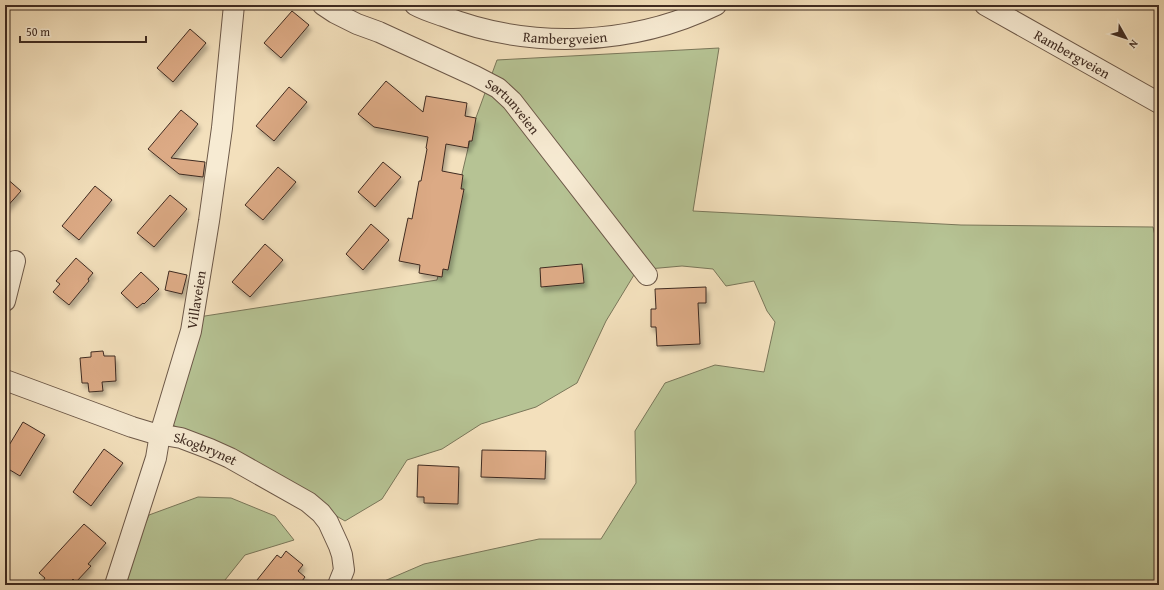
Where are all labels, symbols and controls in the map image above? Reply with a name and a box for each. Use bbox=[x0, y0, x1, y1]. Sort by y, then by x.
scale bar bbox=[20, 18, 146, 44]
north arrow bbox=[1106, 18, 1146, 58]
text: 50 m bbox=[26, 23, 50, 40]
street label: Rambergveien bbox=[1030, 25, 1114, 84]
street label: Rambergveien bbox=[522, 26, 608, 49]
text: N bbox=[1125, 36, 1142, 53]
street label: Sørtunveien bbox=[482, 73, 544, 139]
street label: Villaveien bbox=[181, 269, 211, 330]
street label: Skogbrynet bbox=[172, 427, 241, 470]

